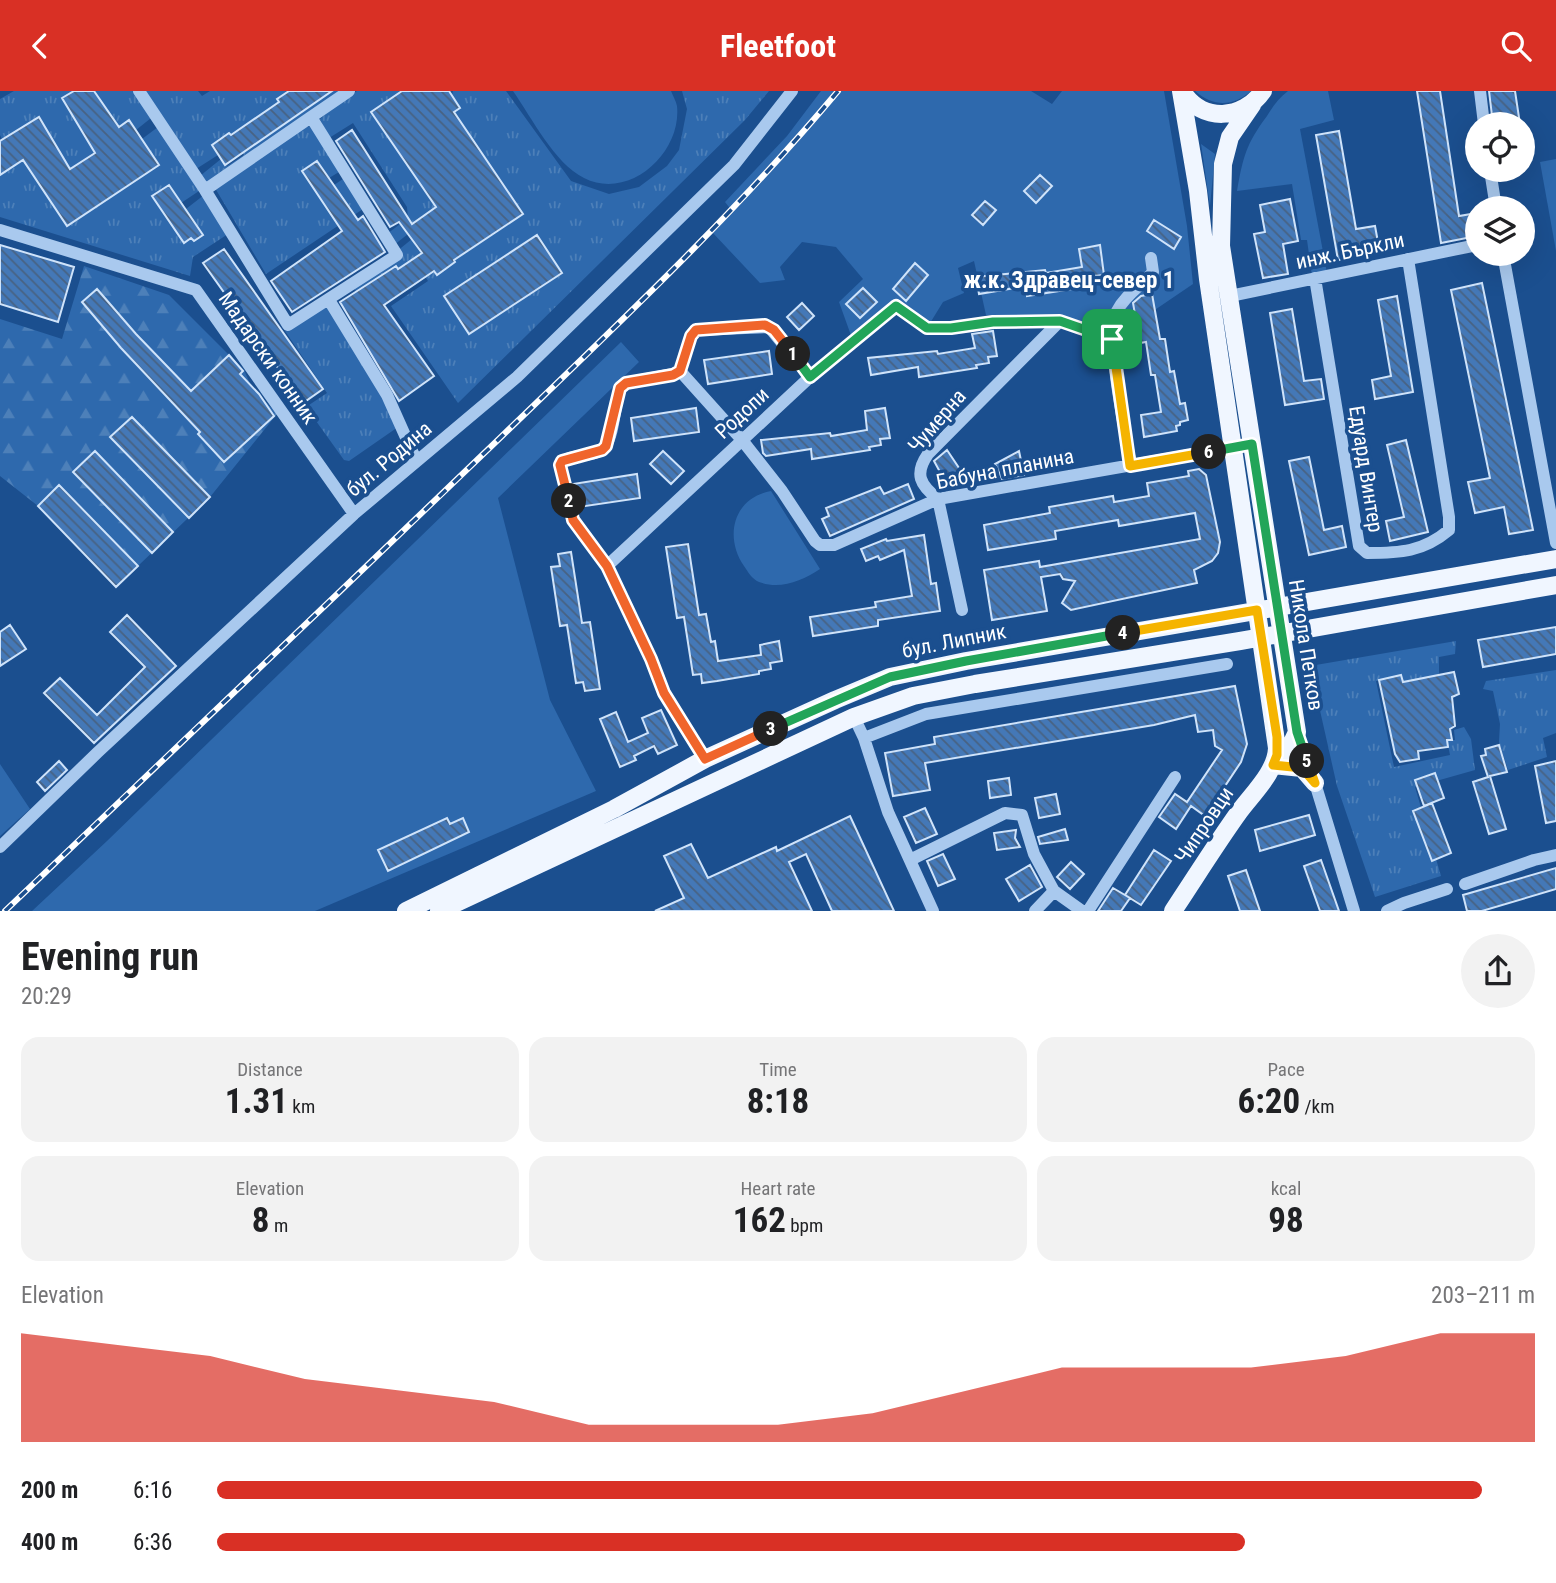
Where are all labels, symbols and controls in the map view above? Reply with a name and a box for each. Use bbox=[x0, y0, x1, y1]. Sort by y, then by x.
icon: back bbox=[21, 27, 59, 65]
text: Fleetfoot bbox=[720, 27, 836, 65]
icon: search bbox=[1497, 27, 1535, 65]
map controls bbox=[1465, 112, 1535, 266]
button: locate bbox=[1465, 112, 1535, 182]
button: layers bbox=[1465, 196, 1535, 266]
street label: инж. Бъркли bbox=[1294, 228, 1406, 274]
district label: ж.к. Здравец-север 1 bbox=[964, 267, 1174, 294]
street label: Мадарски конник bbox=[214, 287, 322, 429]
pin bbox=[1082, 309, 1142, 369]
icon: arrive bbox=[1093, 320, 1131, 358]
pin: 1 bbox=[776, 337, 810, 371]
text: 1 bbox=[788, 342, 797, 365]
street label: Родопи bbox=[710, 382, 774, 444]
street label: Чумерна bbox=[903, 384, 971, 458]
street label: Едуард Винтер bbox=[1344, 404, 1388, 534]
street label: бул. Родина bbox=[342, 417, 436, 501]
pin: 6 bbox=[1192, 435, 1226, 469]
text: 6 bbox=[1204, 440, 1213, 463]
street label: Бабуна планина bbox=[934, 444, 1076, 494]
pin: 2 bbox=[552, 483, 586, 519]
text: 2 bbox=[564, 489, 573, 512]
street label: Никола Петков bbox=[1284, 578, 1328, 712]
pin: 4 bbox=[1106, 615, 1140, 651]
street label: бул. Липник bbox=[900, 619, 1008, 663]
text: 4 bbox=[1118, 621, 1127, 644]
pin: 3 bbox=[754, 711, 788, 747]
text: 3 bbox=[766, 717, 775, 740]
pin: 5 bbox=[1290, 743, 1324, 779]
text: 5 bbox=[1302, 749, 1311, 772]
street label: Чипровци bbox=[1170, 782, 1238, 868]
button: share bbox=[1461, 934, 1535, 1008]
text: Evening run bbox=[21, 935, 199, 979]
text: 20:29 bbox=[21, 983, 72, 1010]
text: Distance bbox=[237, 1058, 303, 1081]
text: Time bbox=[759, 1058, 797, 1081]
text: Pace bbox=[1267, 1058, 1305, 1081]
text: 1.31 bbox=[225, 1081, 288, 1122]
text: 8:18 bbox=[747, 1081, 809, 1122]
text: 6:20 bbox=[1238, 1081, 1300, 1122]
text: km bbox=[288, 1095, 315, 1118]
text: /km bbox=[1300, 1095, 1334, 1118]
text: Elevation bbox=[236, 1177, 304, 1200]
text: Heart rate bbox=[740, 1177, 816, 1200]
text: kcal bbox=[1271, 1177, 1301, 1200]
text: 8 bbox=[252, 1200, 270, 1241]
text: 162 bbox=[733, 1200, 786, 1241]
text: 98 bbox=[1268, 1200, 1304, 1241]
text: m bbox=[270, 1214, 288, 1237]
text: bpm bbox=[786, 1214, 823, 1237]
text: Elevation bbox=[21, 1282, 104, 1309]
text: 203–211 m bbox=[1431, 1282, 1535, 1309]
text: 200 m bbox=[21, 1477, 78, 1504]
text: 6:16 bbox=[133, 1477, 172, 1504]
text: 400 m bbox=[21, 1529, 78, 1556]
text: 6:36 bbox=[133, 1529, 172, 1556]

